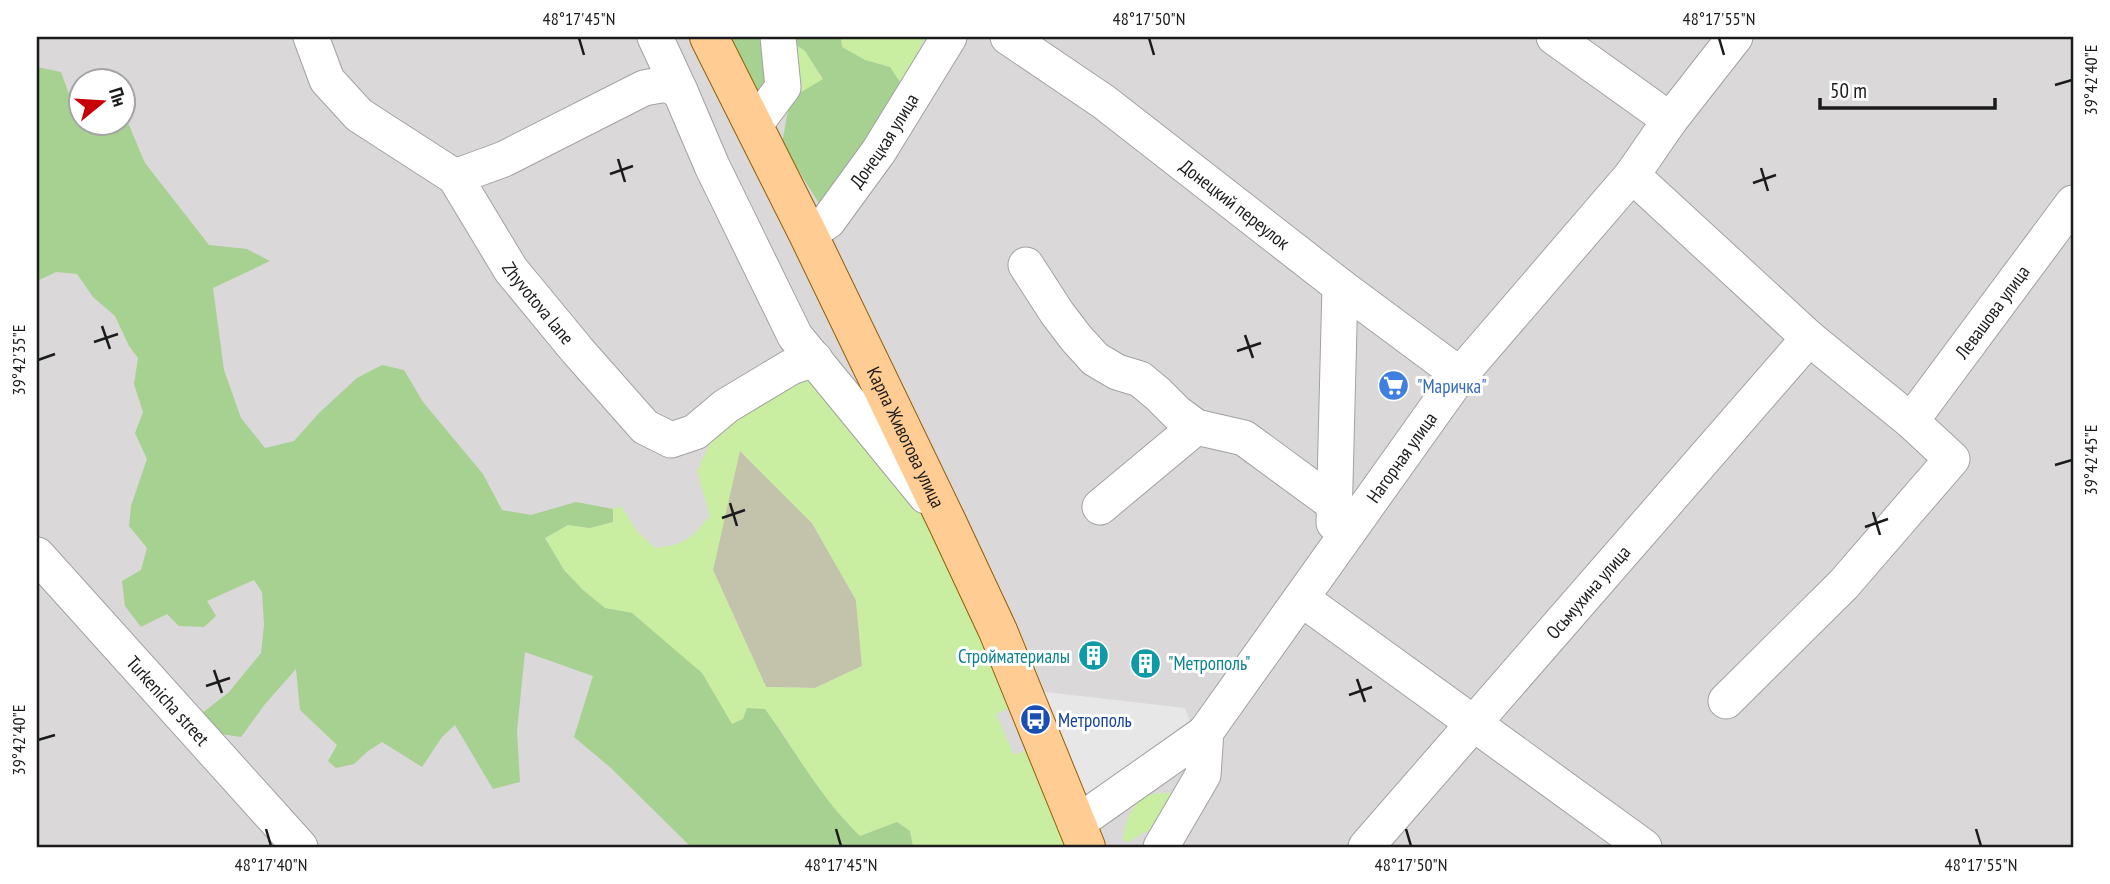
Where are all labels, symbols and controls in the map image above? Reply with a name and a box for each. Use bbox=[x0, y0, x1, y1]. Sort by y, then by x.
text: 48°17'45"N bbox=[543, 7, 615, 30]
text: 48°17'50"N bbox=[1113, 7, 1185, 30]
text: 48°17'55"N bbox=[1683, 7, 1755, 30]
text: 39°42'40"E bbox=[2079, 45, 2102, 115]
north arrow bbox=[66, 66, 136, 136]
scale bar bbox=[1820, 66, 1994, 110]
text: 50 m bbox=[1830, 77, 1867, 104]
text: Пн bbox=[104, 84, 132, 109]
street label: Донецкая улица bbox=[844, 89, 924, 192]
street label: Донецкий переулок bbox=[1175, 154, 1295, 255]
street label: Zhyvotova lane bbox=[497, 258, 579, 349]
street label: Левашова улица bbox=[1949, 260, 2035, 364]
text: 39°42'35"E bbox=[7, 325, 30, 395]
street label: Карпа Животова улица bbox=[862, 363, 950, 512]
supermarket icon: "Маричка" bbox=[1377, 369, 1411, 403]
place label: "Маричка" bbox=[1417, 374, 1487, 398]
street label: Нагорная улица bbox=[1361, 407, 1442, 507]
text: 39°42'45"E bbox=[2079, 425, 2102, 495]
street label: Осьмухина улица bbox=[1541, 540, 1635, 644]
building icon: Стройматериалы bbox=[1076, 639, 1110, 673]
place label: Стройматериалы bbox=[958, 644, 1070, 668]
building icon: "Метрополь" bbox=[1128, 646, 1162, 680]
street label: Turkenicha street bbox=[122, 651, 215, 751]
place label: "Метрополь" bbox=[1168, 651, 1250, 675]
bus stop icon: Метрополь bbox=[1018, 703, 1052, 737]
text: 39°42'40"E bbox=[7, 705, 30, 775]
place label: Метрополь bbox=[1058, 708, 1132, 732]
text: 48°17'40"N bbox=[235, 853, 307, 876]
text: 48°17'45"N bbox=[805, 853, 877, 876]
text: 48°17'50"N bbox=[1375, 853, 1447, 876]
text: 48°17'55"N bbox=[1945, 853, 2017, 876]

